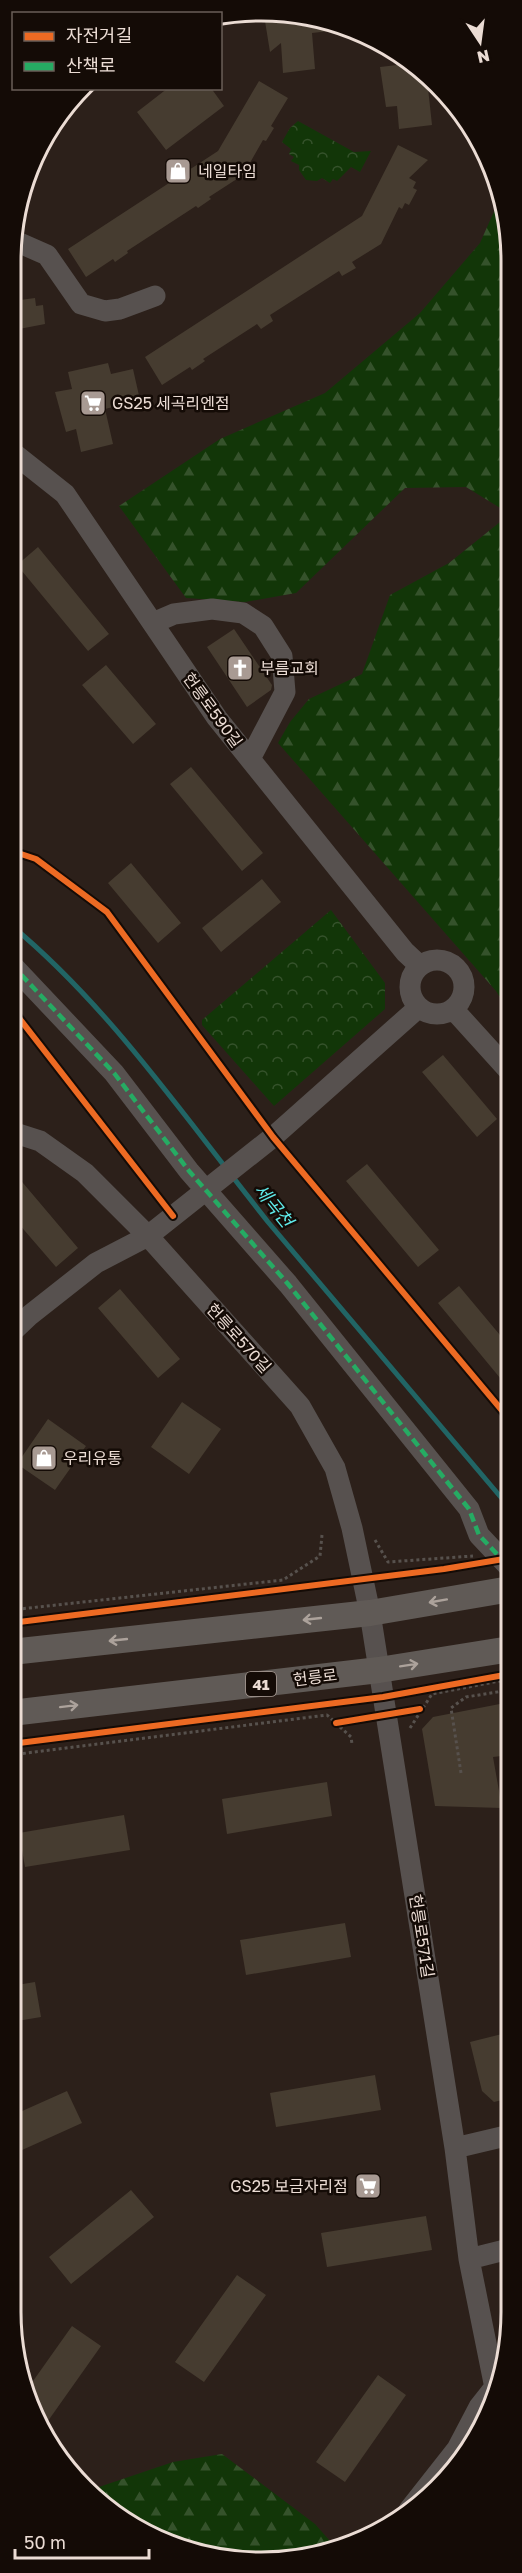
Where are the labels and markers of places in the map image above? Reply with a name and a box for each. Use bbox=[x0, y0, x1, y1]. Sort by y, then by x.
shop icon: 네일타임 bbox=[163, 156, 193, 186]
place label: 네일타임 bbox=[198, 161, 257, 181]
supermarket icon: GS25 세곡리엔점 bbox=[78, 388, 108, 418]
place label: GS25 세곡리엔점 bbox=[112, 393, 230, 413]
church icon: 부름교회 bbox=[225, 653, 255, 683]
place label: 부름교회 bbox=[260, 658, 319, 678]
shop icon: 우리유통 bbox=[29, 1443, 59, 1473]
place label: 우리유통 bbox=[63, 1448, 122, 1468]
supermarket icon: GS25 보금자리점 bbox=[353, 2171, 383, 2201]
place label: GS25 보금자리점 bbox=[230, 2176, 348, 2196]

